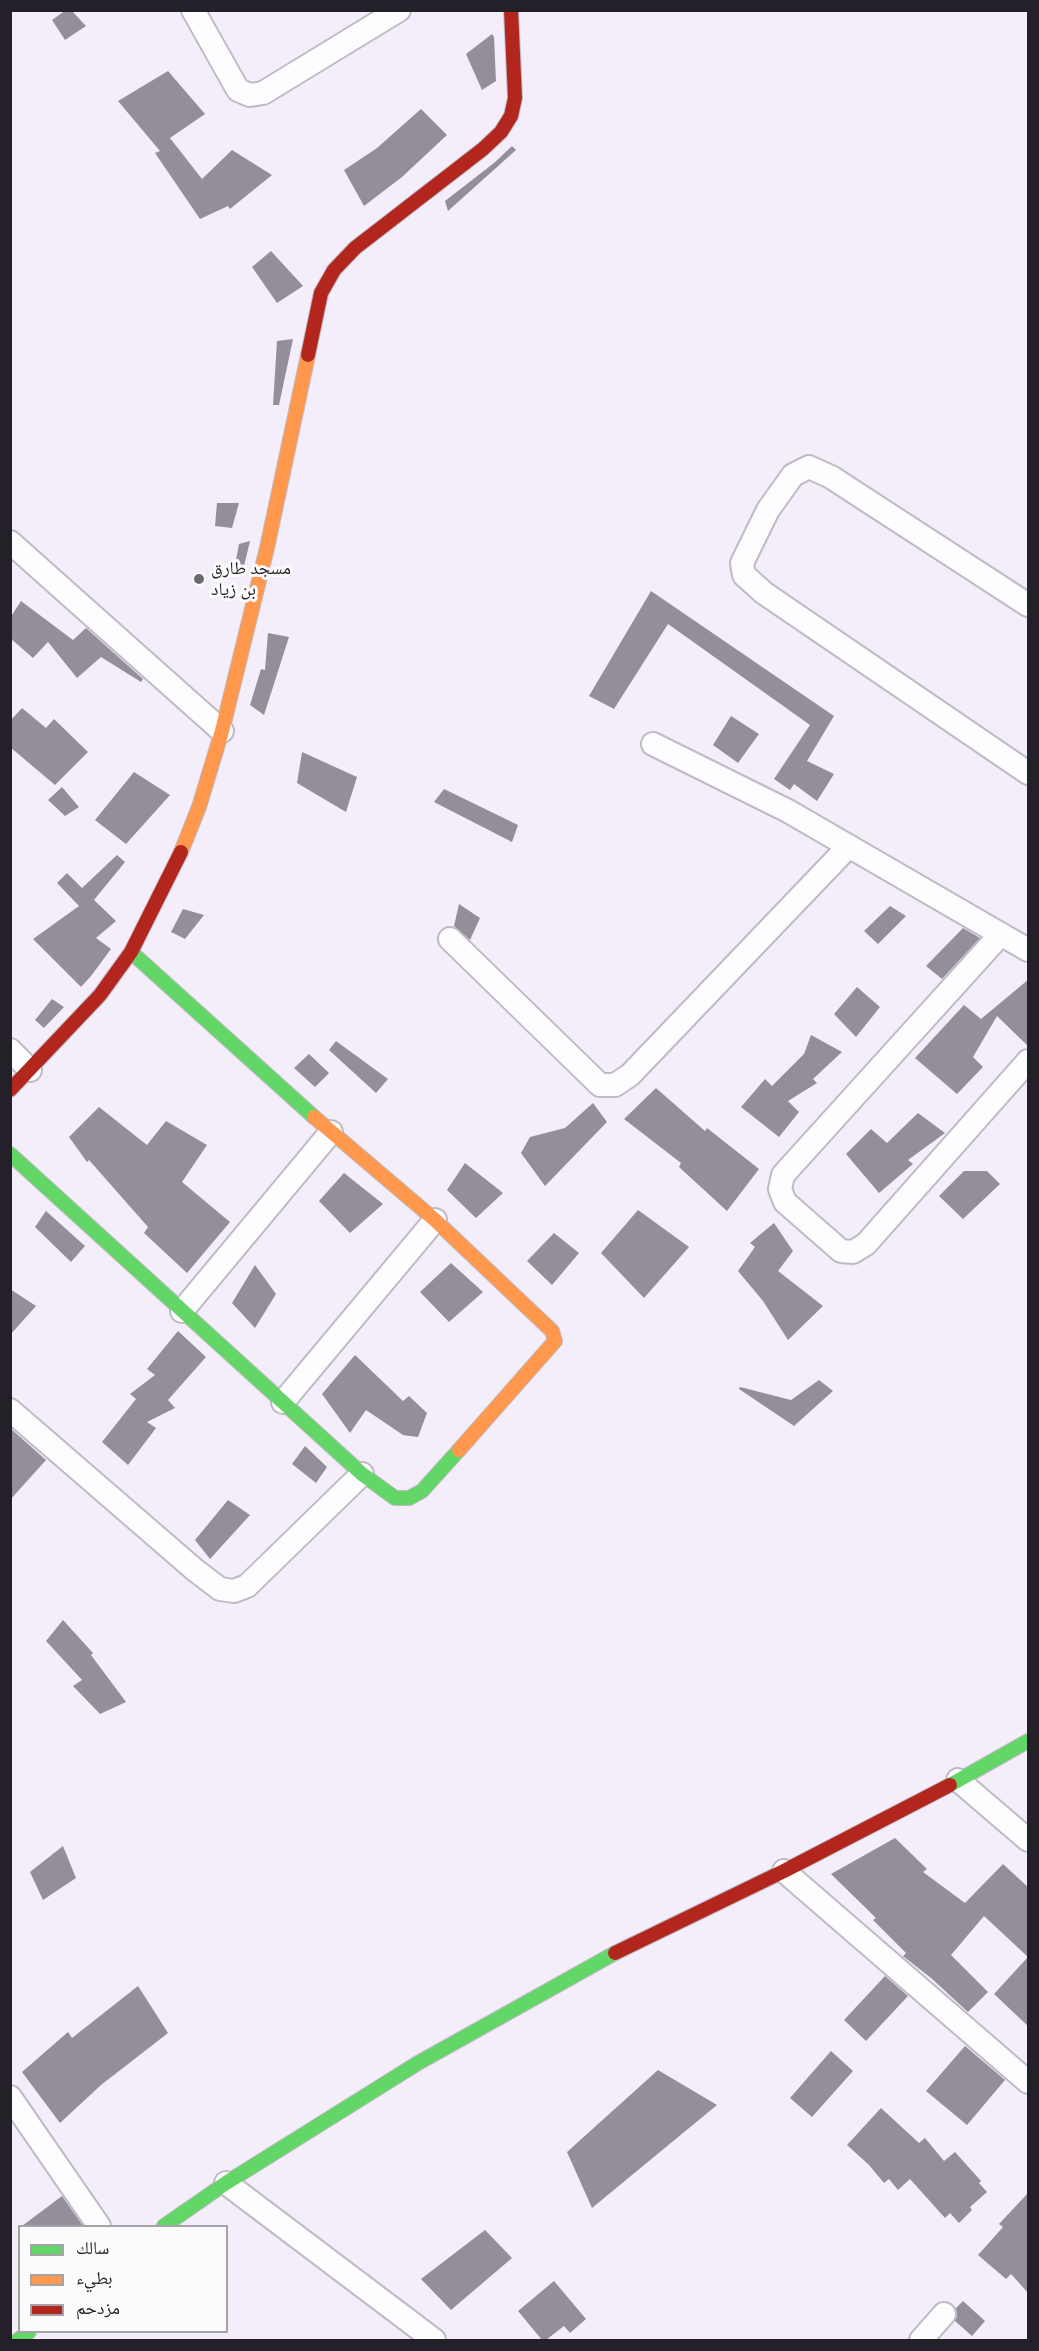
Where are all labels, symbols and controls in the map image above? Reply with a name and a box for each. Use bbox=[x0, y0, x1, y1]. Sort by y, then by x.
place label: مسجد طارق بن زياد bbox=[211, 558, 291, 600]
marker: مسجد طارق بن زياد bbox=[192, 572, 206, 586]
legend bbox=[18, 2225, 228, 2333]
text: سالك bbox=[76, 2236, 109, 2259]
text: بطيء bbox=[76, 2266, 113, 2289]
text: مزدحم bbox=[76, 2296, 120, 2319]

